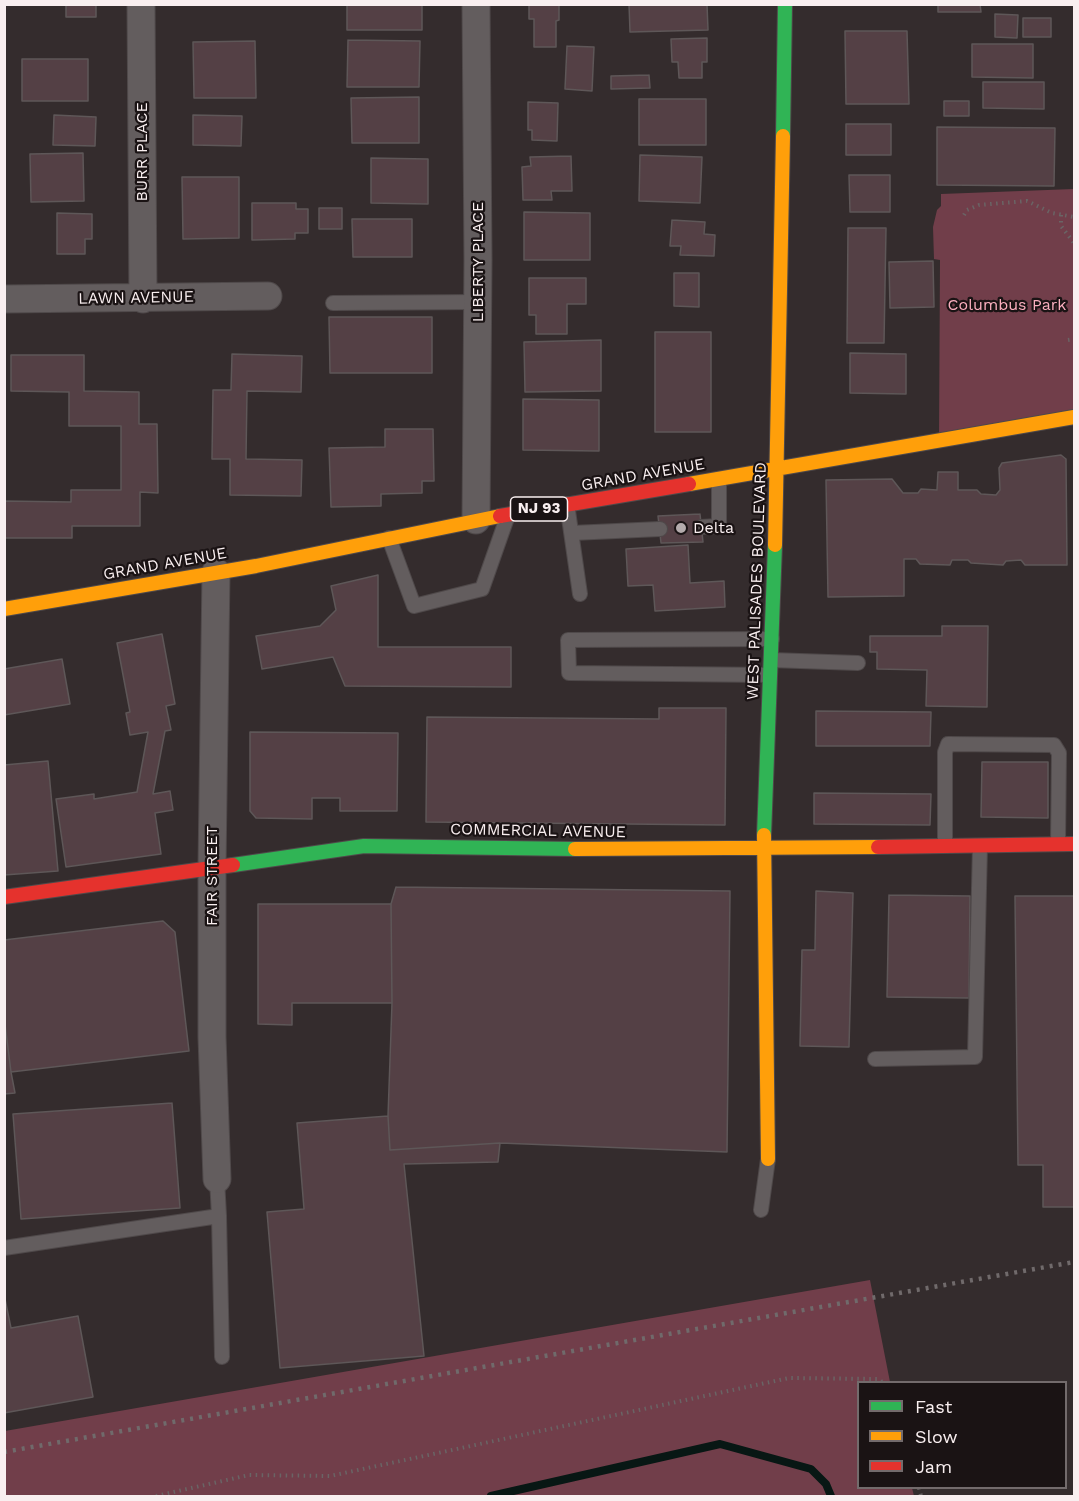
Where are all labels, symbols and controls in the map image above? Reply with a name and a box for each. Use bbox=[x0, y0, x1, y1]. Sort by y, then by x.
street label: BURR PLACE bbox=[132, 102, 152, 202]
street label: LIBERTY PLACE bbox=[468, 202, 488, 322]
street label: LAWN AVENUE bbox=[78, 287, 194, 309]
park label: Columbus Park bbox=[948, 295, 1066, 315]
street label: GRAND AVENUE bbox=[580, 455, 706, 495]
street label: WEST PALISADES BOULEVARD bbox=[743, 462, 771, 700]
road number: NJ 93 bbox=[510, 497, 568, 521]
place label: Delta bbox=[693, 518, 734, 538]
marker: Delta bbox=[674, 521, 688, 535]
street label: GRAND AVENUE bbox=[102, 544, 228, 584]
street label: COMMERCIAL AVENUE bbox=[450, 820, 626, 842]
street label: FAIR STREET bbox=[202, 826, 222, 926]
legend bbox=[857, 1381, 1067, 1489]
text: Fast bbox=[915, 1396, 952, 1417]
text: Slow bbox=[915, 1426, 958, 1447]
text: Jam bbox=[915, 1456, 952, 1477]

